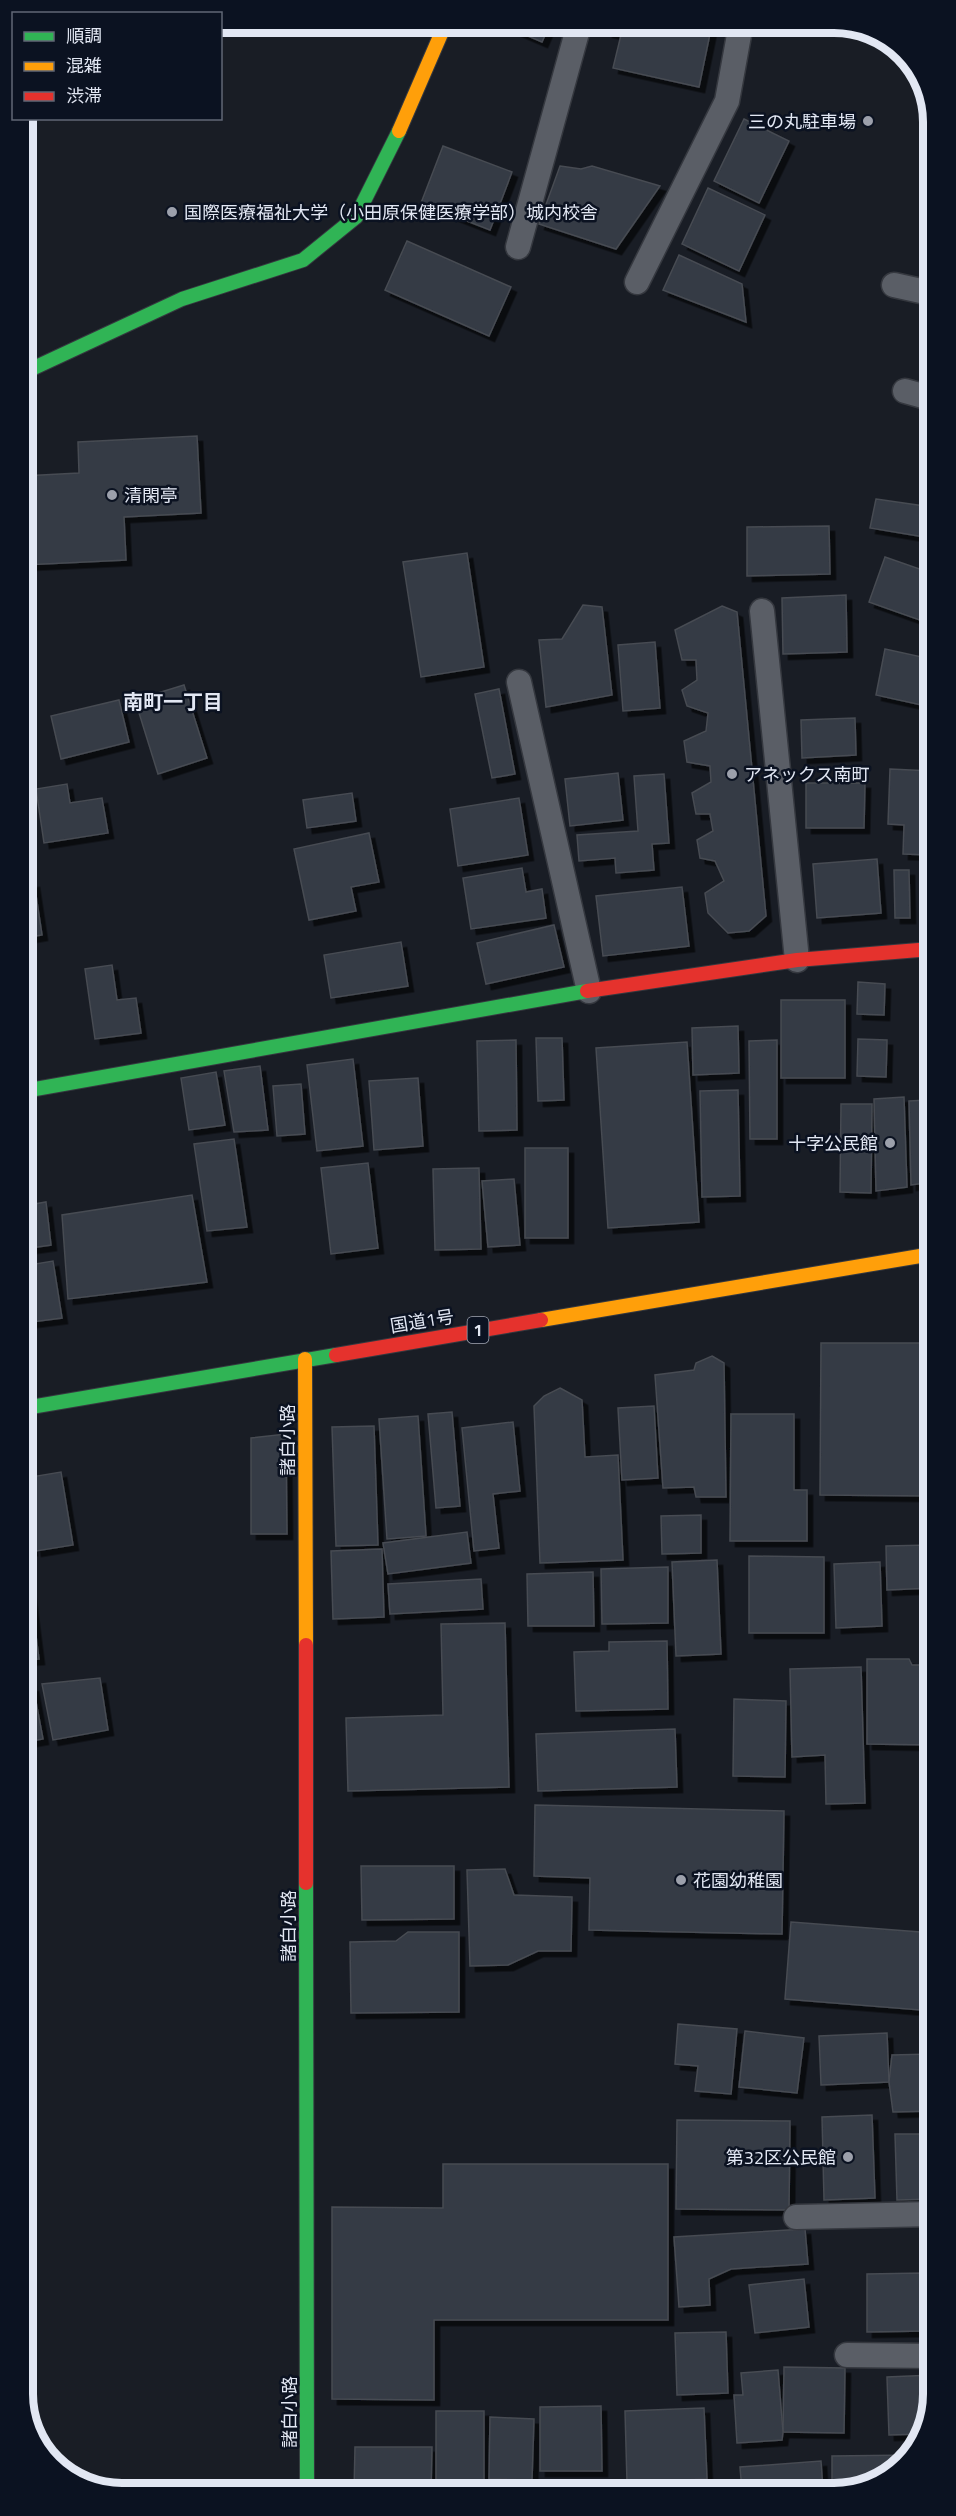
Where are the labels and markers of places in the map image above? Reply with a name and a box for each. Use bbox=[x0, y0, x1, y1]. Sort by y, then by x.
place label: 三の丸駐車場 bbox=[748, 108, 856, 135]
marker: 三の丸駐車場 bbox=[861, 114, 875, 128]
place label: 国際医療福祉大学（小田原保健医療学部）城内校舎 bbox=[184, 199, 598, 226]
marker: 国際医療福祉大学（小田原保健医療学部）城内校舎 bbox=[165, 205, 179, 219]
place label: 清閑亭 bbox=[124, 482, 178, 509]
marker: 清閑亭 bbox=[105, 488, 119, 502]
place label: アネックス南町 bbox=[744, 761, 869, 788]
marker: アネックス南町 bbox=[725, 767, 739, 781]
place label: 十字公民館 bbox=[788, 1130, 878, 1157]
marker: 十字公民館 bbox=[883, 1136, 897, 1150]
place label: 花園幼稚園 bbox=[693, 1867, 783, 1894]
marker: 花園幼稚園 bbox=[674, 1873, 688, 1887]
place label: 第32区公民館 bbox=[726, 2144, 836, 2171]
marker: 第32区公民館 bbox=[841, 2150, 855, 2164]

